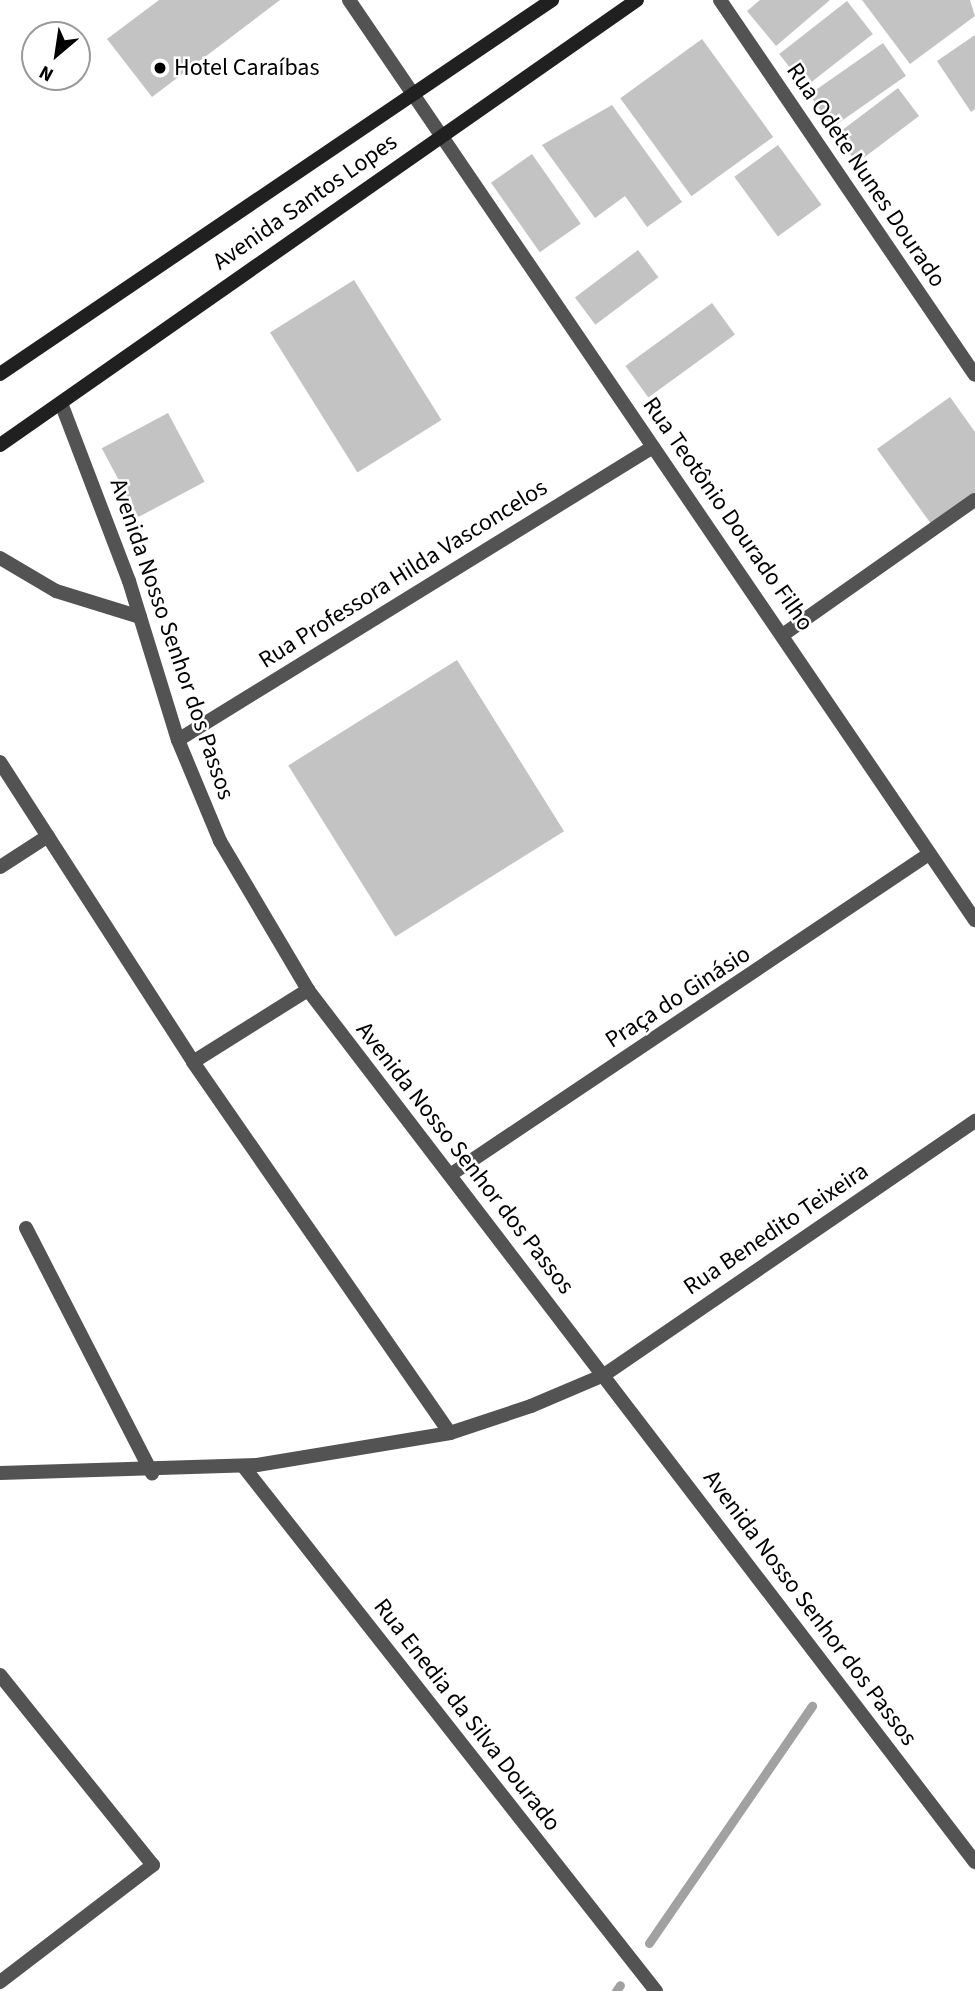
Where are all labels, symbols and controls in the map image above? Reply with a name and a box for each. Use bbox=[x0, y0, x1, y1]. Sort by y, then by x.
north arrow bbox=[21, 21, 91, 91]
place label: Hotel Caraíbas bbox=[174, 54, 319, 82]
street label: Rua Odete Nunes Dourado bbox=[780, 57, 952, 293]
text: N bbox=[34, 58, 59, 88]
marker: Hotel Caraíbas bbox=[152, 60, 168, 76]
street label: Avenida Santos Lopes bbox=[207, 128, 403, 276]
street label: Rua Teotônio Dourado Filho bbox=[636, 392, 820, 636]
street label: Rua Professora Hilda Vasconcelos bbox=[253, 473, 553, 675]
street label: Avenida Nosso Senhor dos Passos bbox=[103, 475, 241, 803]
street label: Praça do Ginásio bbox=[600, 939, 756, 1055]
street label: Avenida Nosso Senhor dos Passos bbox=[350, 1016, 580, 1300]
street label: Rua Benedito Teixeira bbox=[678, 1157, 874, 1301]
street label: Avenida Nosso Senhor dos Passos bbox=[697, 1465, 923, 1751]
street label: Rua Enedia da Silva Dourado bbox=[367, 1593, 567, 1837]

